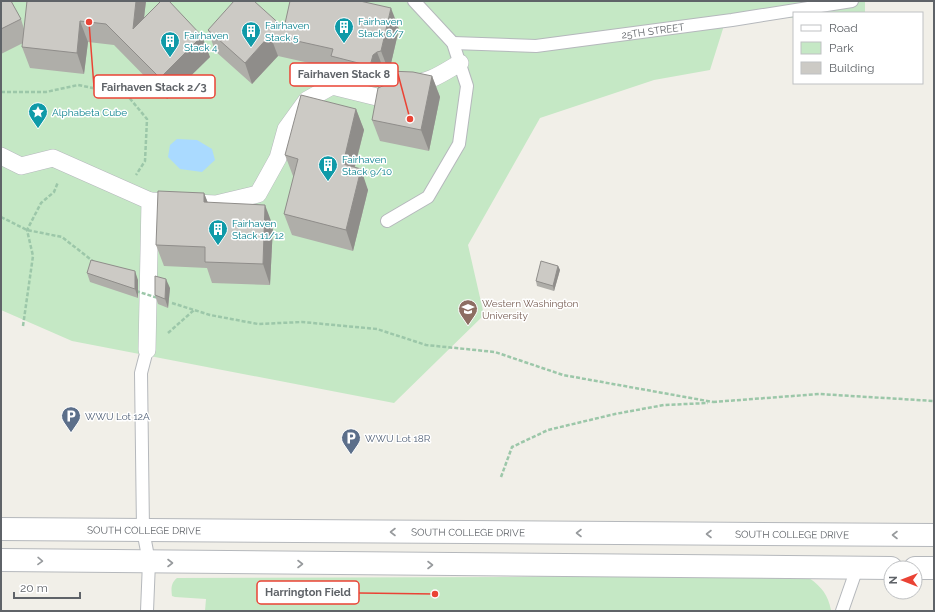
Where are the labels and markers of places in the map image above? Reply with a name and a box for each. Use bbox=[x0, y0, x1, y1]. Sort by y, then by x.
building icon: Fairhaven Stack 6/7 bbox=[333, 16, 355, 44]
place label: Fairhaven Stack 6/7 bbox=[358, 16, 404, 39]
building icon: Fairhaven Stack 5 bbox=[240, 20, 262, 48]
place label: Fairhaven Stack 5 bbox=[265, 20, 310, 43]
building icon: Fairhaven Stack 4 bbox=[159, 30, 181, 58]
place label: Fairhaven Stack 4 bbox=[184, 30, 229, 53]
callout: Fairhaven Stack 8 bbox=[290, 63, 398, 86]
callout: Fairhaven Stack 2/3 bbox=[94, 75, 215, 98]
place icon: Alphabeta Cube bbox=[27, 101, 49, 129]
place label: Alphabeta Cube bbox=[52, 107, 127, 118]
building icon: Fairhaven Stack 9/10 bbox=[317, 154, 339, 182]
place label: Fairhaven Stack 9/10 bbox=[342, 154, 392, 177]
building icon: Fairhaven Stack 11/12 bbox=[207, 218, 229, 246]
place label: Fairhaven Stack 11/12 bbox=[232, 218, 284, 241]
school or university icon: Western Washington University bbox=[457, 298, 479, 326]
place label: Western Washington University bbox=[482, 298, 579, 321]
parking icon: WWU Lot 12A bbox=[60, 405, 82, 433]
place label: WWU Lot 12A bbox=[85, 411, 150, 422]
parking icon: WWU Lot 18R bbox=[340, 427, 362, 455]
place label: WWU Lot 18R bbox=[365, 433, 431, 444]
callout: Harrington Field bbox=[257, 581, 359, 604]

